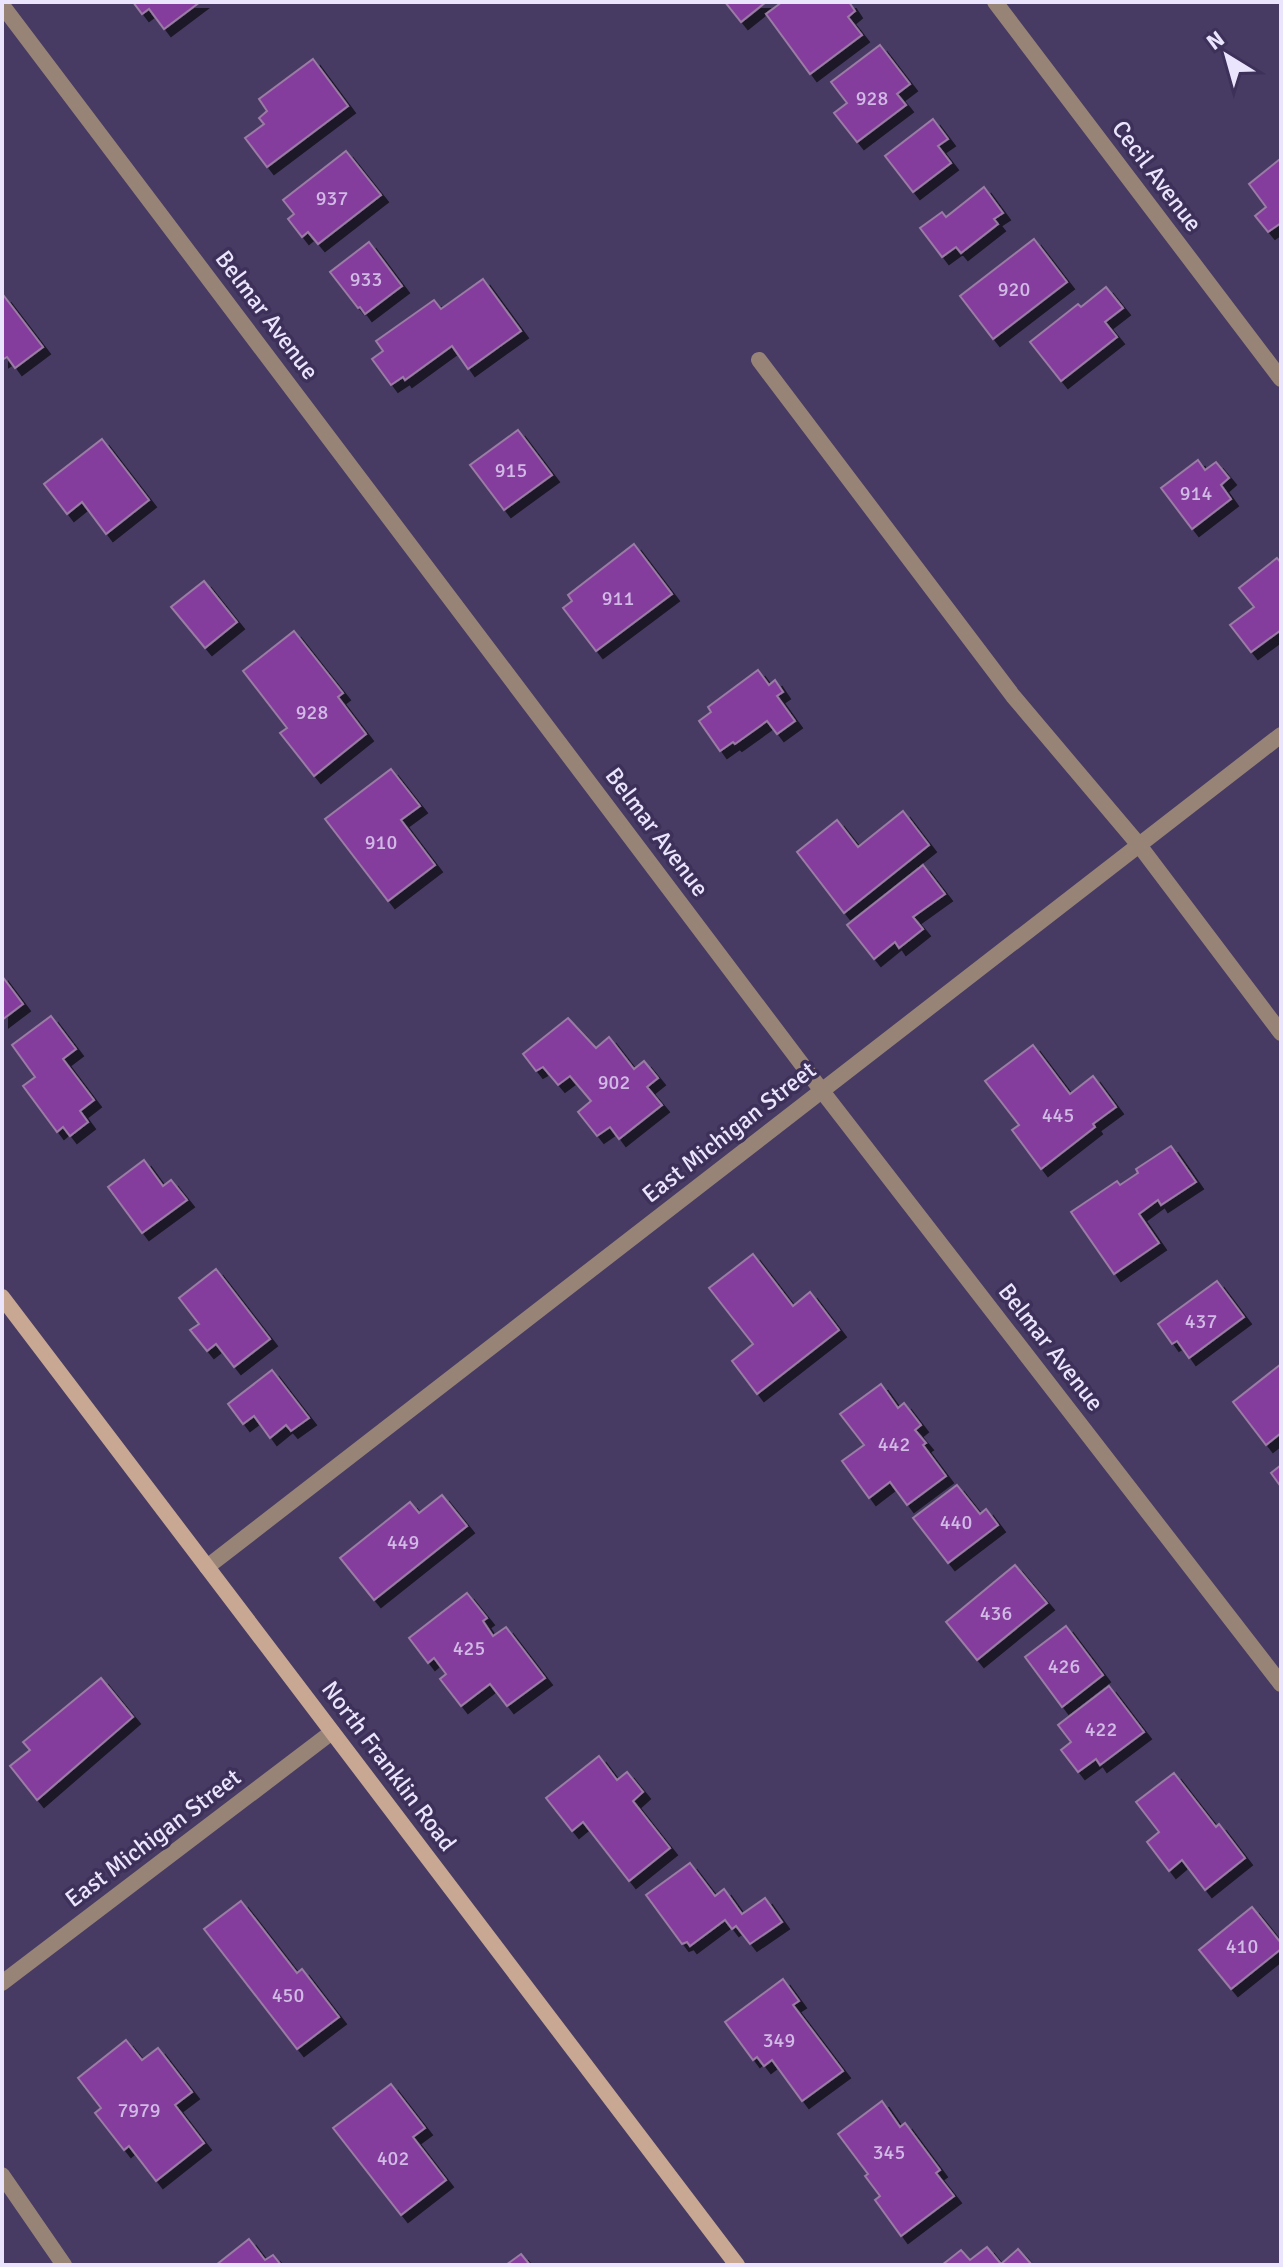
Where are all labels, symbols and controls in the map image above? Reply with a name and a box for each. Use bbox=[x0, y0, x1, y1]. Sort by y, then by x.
north arrow bbox=[1187, 16, 1267, 96]
text: N bbox=[1201, 25, 1230, 56]
house number: 928 bbox=[856, 86, 888, 111]
street label: Cecil Avenue bbox=[1105, 114, 1209, 238]
house number: 937 bbox=[316, 186, 348, 211]
street label: Belmar Avenue bbox=[209, 244, 325, 386]
house number: 933 bbox=[350, 267, 382, 292]
house number: 920 bbox=[998, 277, 1030, 302]
house number: 915 bbox=[495, 458, 527, 483]
house number: 914 bbox=[1180, 481, 1212, 506]
house number: 911 bbox=[602, 586, 634, 611]
house number: 928 bbox=[296, 700, 328, 725]
street label: Belmar Avenue bbox=[599, 761, 715, 903]
house number: 910 bbox=[365, 830, 397, 855]
street label: East Michigan Street bbox=[636, 1055, 822, 1209]
house number: 902 bbox=[598, 1070, 630, 1095]
house number: 445 bbox=[1042, 1103, 1074, 1128]
street label: Belmar Avenue bbox=[992, 1277, 1110, 1417]
house number: 437 bbox=[1185, 1309, 1217, 1334]
house number: 442 bbox=[878, 1432, 910, 1457]
house number: 440 bbox=[940, 1510, 972, 1535]
house number: 449 bbox=[387, 1530, 419, 1555]
house number: 436 bbox=[980, 1601, 1012, 1626]
house number: 425 bbox=[453, 1636, 485, 1661]
house number: 426 bbox=[1048, 1654, 1080, 1679]
street label: North Franklin Road bbox=[315, 1675, 463, 1857]
house number: 422 bbox=[1085, 1717, 1117, 1742]
street label: East Michigan Street bbox=[59, 1762, 247, 1914]
house number: 410 bbox=[1226, 1934, 1258, 1959]
house number: 450 bbox=[272, 1983, 304, 2008]
house number: 349 bbox=[763, 2028, 795, 2053]
house number: 7979 bbox=[117, 2098, 161, 2123]
house number: 345 bbox=[873, 2140, 905, 2165]
house number: 402 bbox=[377, 2146, 409, 2171]

